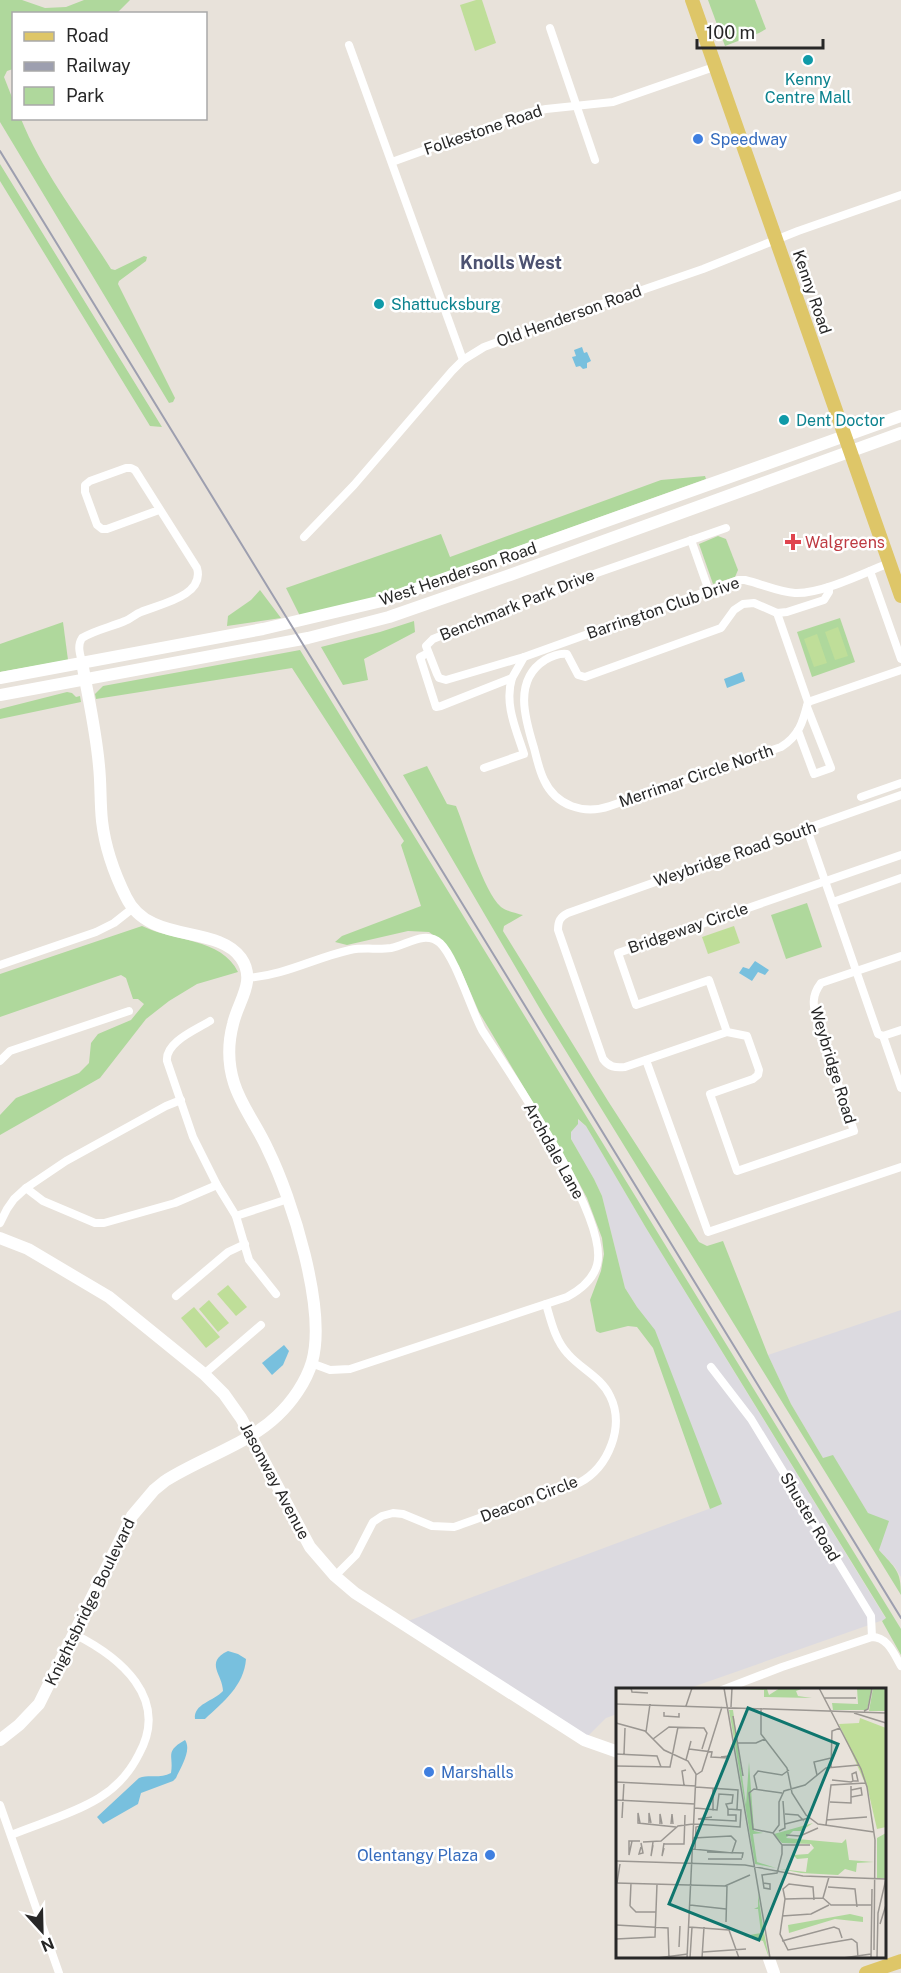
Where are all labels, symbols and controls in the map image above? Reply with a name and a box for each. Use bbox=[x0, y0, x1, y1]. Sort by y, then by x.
legend bbox=[12, 12, 207, 120]
scale bar bbox=[697, 12, 823, 50]
text: 100 m bbox=[706, 22, 755, 43]
text: Road bbox=[66, 25, 109, 46]
marker: Kenny Centre Mall bbox=[801, 53, 815, 67]
text: Railway bbox=[66, 55, 131, 76]
place label: Kenny Centre Mall bbox=[765, 70, 851, 107]
text: Park bbox=[66, 85, 104, 106]
street label: Folkestone Road bbox=[421, 101, 545, 159]
place label: Speedway bbox=[710, 130, 788, 149]
marker: Speedway bbox=[691, 132, 705, 146]
street label: Kenny Road bbox=[789, 247, 835, 337]
district label: Knolls West bbox=[460, 252, 562, 273]
street label: Old Henderson Road bbox=[494, 281, 644, 351]
place label: Shattucksburg bbox=[391, 295, 501, 314]
marker: Shattucksburg bbox=[372, 297, 386, 311]
place label: Dent Doctor bbox=[796, 411, 885, 430]
marker: Dent Doctor bbox=[777, 413, 791, 427]
place label: Walgreens bbox=[805, 533, 885, 552]
marker: Walgreens bbox=[786, 535, 800, 549]
street label: West Henderson Road bbox=[377, 538, 539, 610]
street label: Benchmark Park Drive bbox=[437, 565, 597, 645]
street label: Barrington Club Drive bbox=[584, 573, 742, 643]
street label: Merrimar Circle North bbox=[616, 741, 776, 811]
street label: Weybridge Road South bbox=[651, 817, 819, 891]
street label: Bridgeway Circle bbox=[625, 899, 751, 957]
street label: Weybridge Road bbox=[806, 1004, 860, 1126]
street label: Archdale Lane bbox=[520, 1100, 588, 1202]
street label: Jasonway Avenue bbox=[236, 1419, 314, 1543]
street label: Shuster Road bbox=[776, 1469, 844, 1565]
street label: Deacon Circle bbox=[478, 1472, 580, 1526]
street label: Knightsbridge Boulevard bbox=[41, 1515, 139, 1689]
inset map bbox=[616, 1688, 886, 1958]
place label: Marshalls bbox=[441, 1763, 514, 1782]
marker: Marshalls bbox=[422, 1765, 436, 1779]
place label: Olentangy Plaza bbox=[357, 1846, 478, 1865]
marker: Olentangy Plaza bbox=[483, 1848, 497, 1862]
north arrow bbox=[12, 1901, 72, 1961]
text: N bbox=[38, 1933, 57, 1956]

